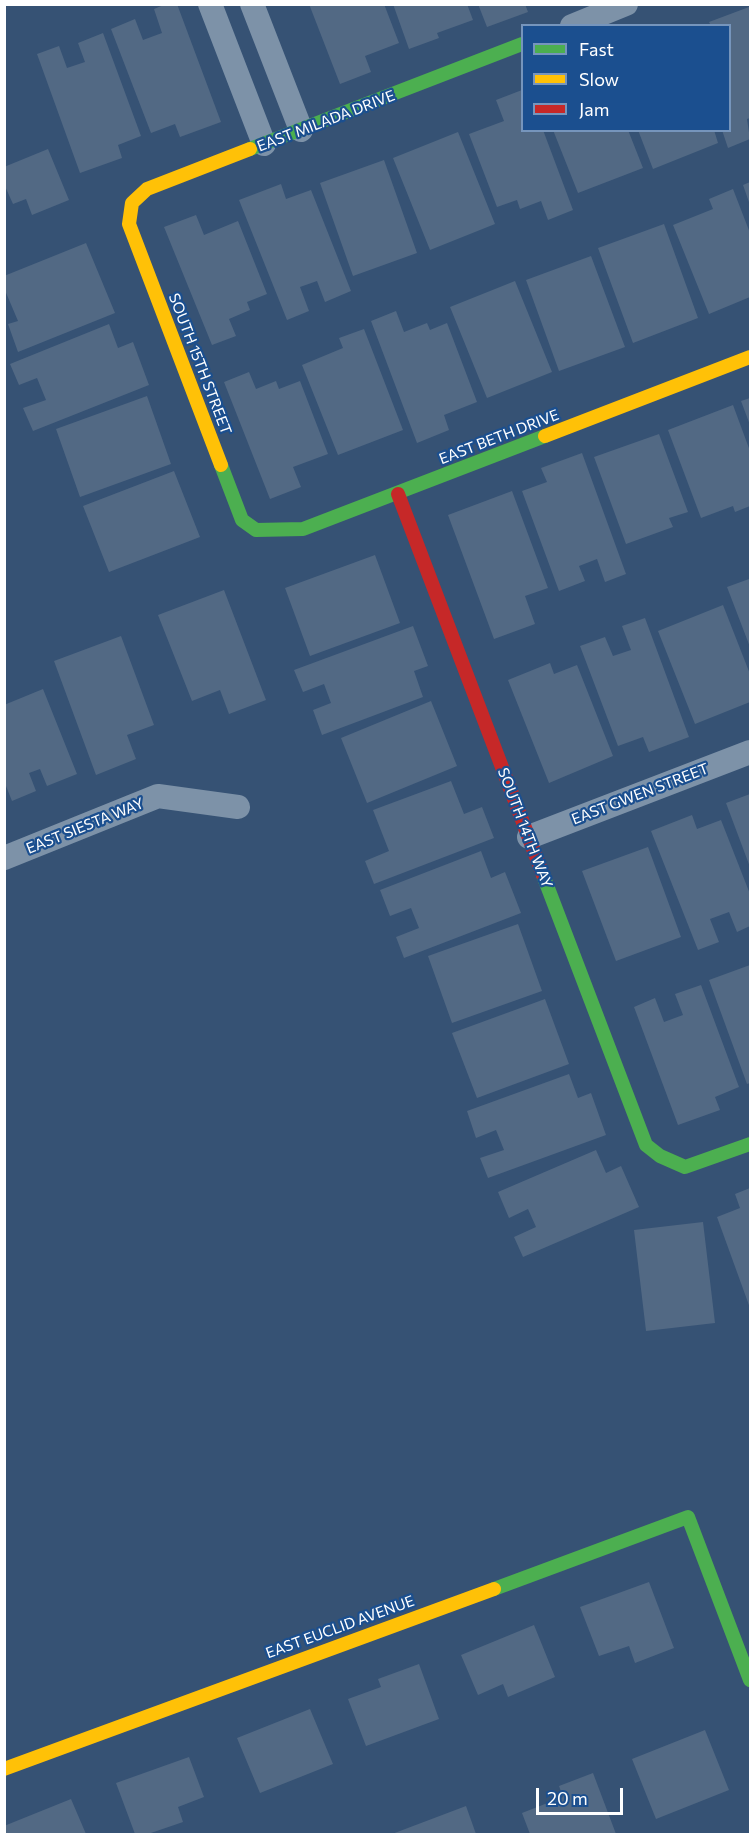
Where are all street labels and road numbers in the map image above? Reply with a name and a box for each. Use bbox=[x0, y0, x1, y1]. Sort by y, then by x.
street label: EAST MILADA DRIVE bbox=[255, 86, 397, 156]
street label: SOUTH 15TH STREET bbox=[165, 291, 235, 437]
street label: EAST BETH DRIVE bbox=[436, 406, 562, 468]
street label: EAST GWEN STREET bbox=[569, 760, 711, 828]
street label: SOUTH 14TH WAY bbox=[494, 765, 556, 891]
street label: EAST SIESTA WAY bbox=[23, 794, 147, 858]
street label: EAST EUCLID AVENUE bbox=[263, 1592, 417, 1662]

